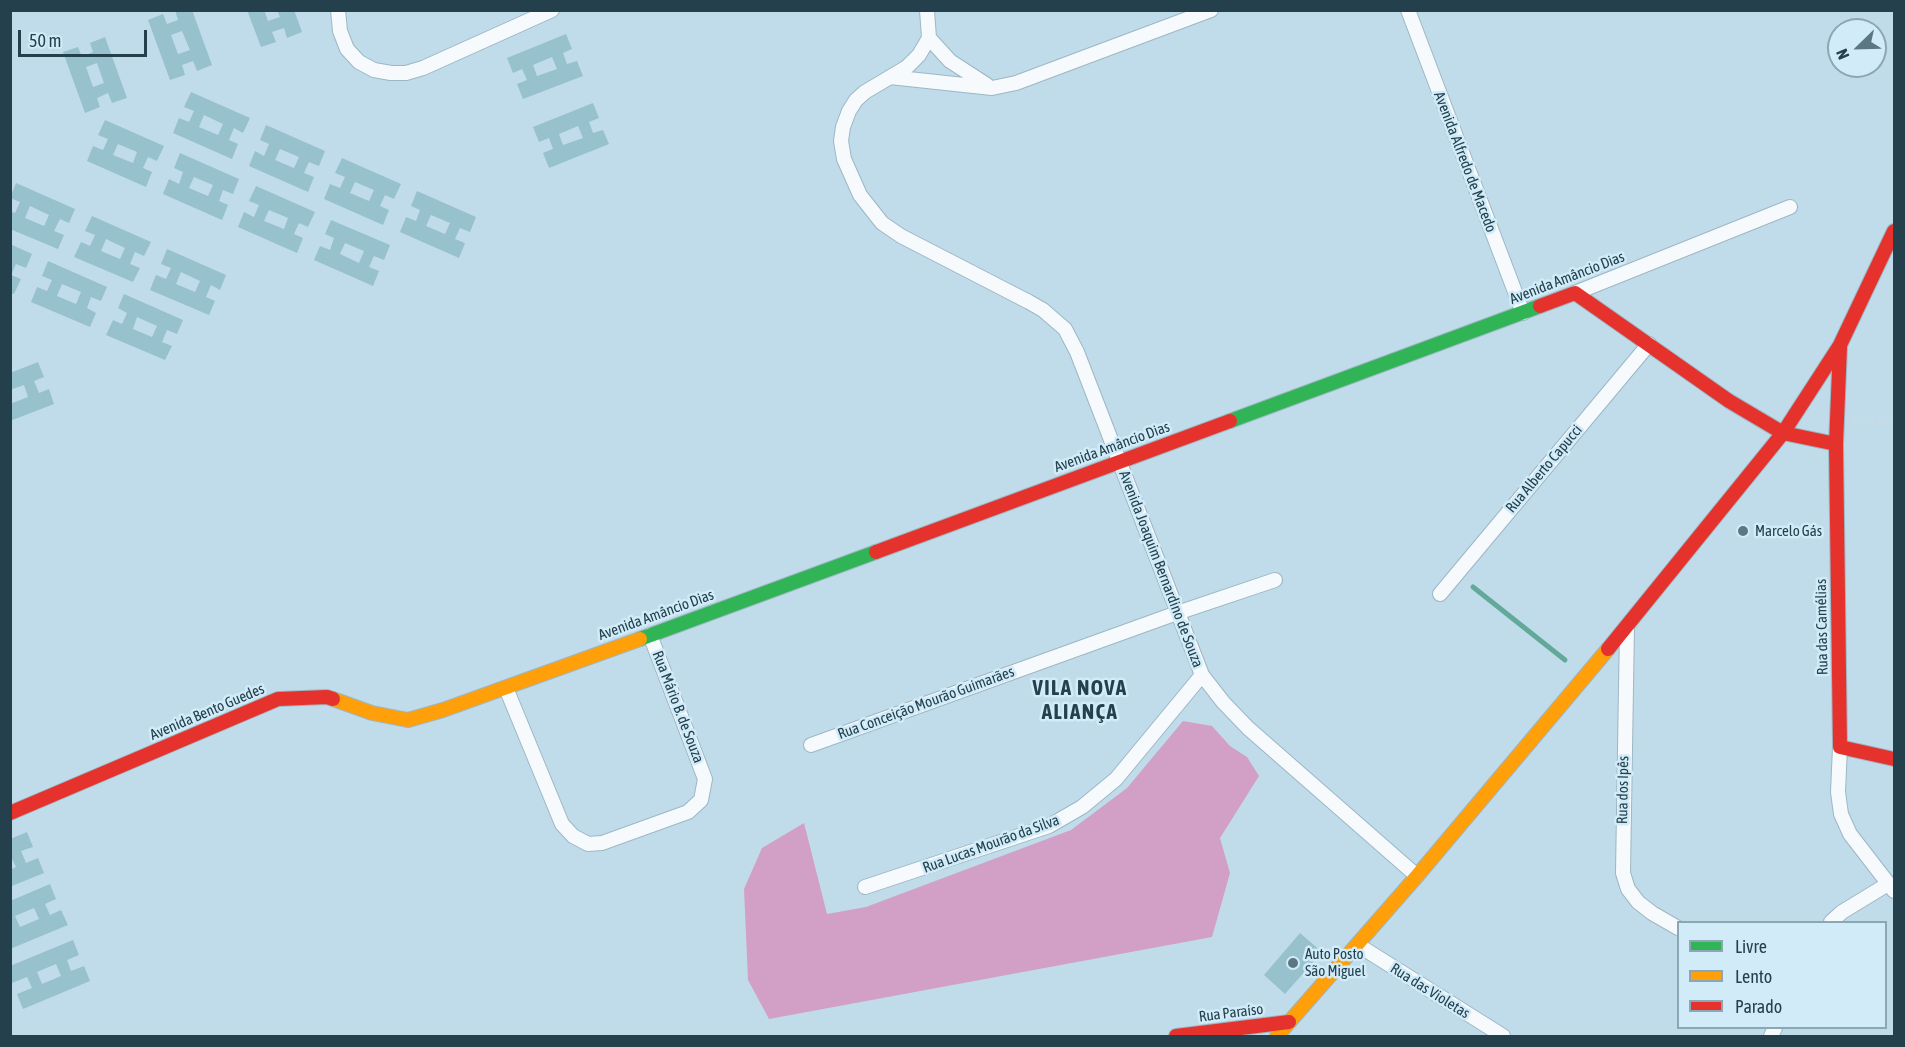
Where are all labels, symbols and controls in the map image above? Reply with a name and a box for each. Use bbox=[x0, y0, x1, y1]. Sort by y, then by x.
scale bar bbox=[21, 18, 150, 56]
north arrow bbox=[1827, 18, 1887, 78]
text: 50 m bbox=[29, 30, 61, 51]
text: N bbox=[1832, 46, 1852, 62]
street label: Avenida Alfredo de Macedo bbox=[1430, 89, 1500, 235]
street label: Avenida Amâncio Dias bbox=[1507, 248, 1627, 308]
street label: Avenida Amâncio Dias bbox=[1052, 418, 1172, 476]
street label: Rua Alberto Capucci bbox=[1502, 421, 1586, 517]
street label: Avenida Joaquim Bernardino de Souza bbox=[1115, 468, 1207, 670]
place label: Marcelo Gás bbox=[1755, 522, 1822, 540]
marker: Marcelo Gás bbox=[1736, 524, 1750, 538]
street label: Rua das Camélias bbox=[1812, 579, 1832, 675]
street label: Avenida Amâncio Dias bbox=[596, 586, 716, 644]
street label: Rua Mário B. de Souza bbox=[648, 648, 708, 766]
street label: Rua Conceição Mourão Guimarães bbox=[835, 663, 1017, 743]
district label: VILA NOVA ALIANÇA bbox=[1032, 675, 1128, 725]
street label: Avenida Bento Guedes bbox=[147, 680, 267, 744]
street label: Rua dos Ipês bbox=[1613, 756, 1633, 824]
street label: Rua Lucas Mourão da Silva bbox=[920, 811, 1062, 877]
legend bbox=[1677, 921, 1887, 1029]
text: Livre bbox=[1735, 936, 1767, 957]
place label: Auto Posto São Miguel bbox=[1305, 945, 1365, 980]
marker: Auto Posto São Miguel bbox=[1286, 956, 1300, 970]
street label: Rua das Violetas bbox=[1387, 959, 1473, 1023]
text: Lento bbox=[1735, 966, 1772, 987]
text: Parado bbox=[1735, 996, 1782, 1017]
street label: Rua Paraíso bbox=[1198, 1000, 1264, 1026]

